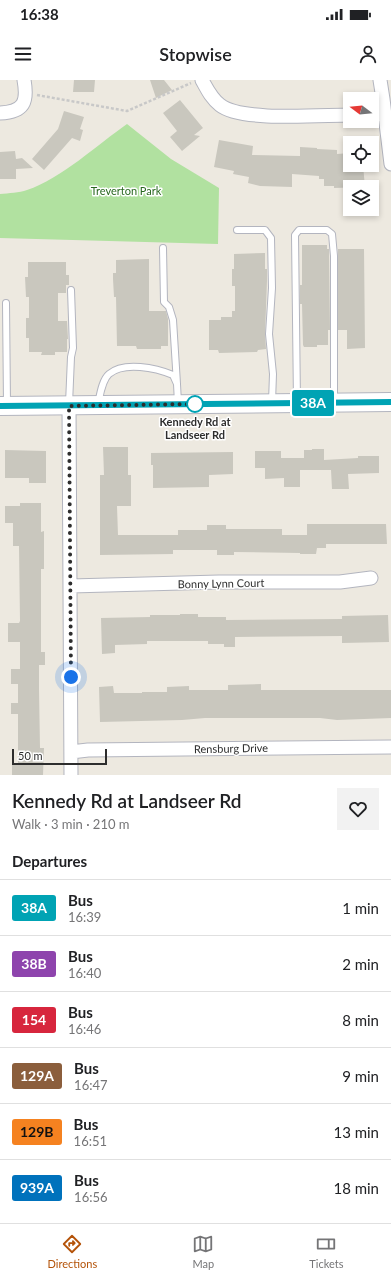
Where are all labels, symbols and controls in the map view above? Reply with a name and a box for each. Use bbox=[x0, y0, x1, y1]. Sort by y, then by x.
text: 16:38 bbox=[20, 5, 59, 23]
icon: menu bbox=[12, 43, 34, 65]
text: Stopwise bbox=[159, 43, 232, 65]
icon: person bbox=[357, 43, 379, 65]
north arrow bbox=[343, 92, 379, 128]
map controls bbox=[343, 92, 379, 216]
button: locate bbox=[343, 136, 379, 172]
button: layers bbox=[343, 180, 379, 216]
park label: Treverton Park bbox=[91, 184, 162, 197]
line badge: 38A bbox=[290, 390, 336, 416]
text: 38A bbox=[300, 394, 326, 411]
marker: Kennedy Rd at Landseer Rd bbox=[186, 395, 204, 413]
place label: Kennedy Rd at Landseer Rd bbox=[159, 415, 231, 441]
street label: Bonny Lynn Court bbox=[178, 576, 264, 590]
your location bbox=[61, 667, 81, 687]
street label: Rensburg Drive bbox=[194, 741, 268, 755]
scale bar bbox=[12, 747, 107, 766]
text: 50 m bbox=[18, 749, 43, 762]
button: heart bbox=[337, 788, 379, 830]
text: Kennedy Rd at Landseer Rd bbox=[12, 789, 241, 812]
text: Walk · 3 min · 210 m bbox=[12, 816, 130, 832]
text: Departures bbox=[12, 852, 87, 870]
text: Bus bbox=[68, 891, 93, 909]
text: 38A bbox=[21, 899, 47, 916]
text: 1 min bbox=[342, 899, 379, 917]
text: 16:39 bbox=[68, 909, 101, 925]
text: Bus bbox=[68, 947, 93, 965]
text: 38B bbox=[21, 955, 47, 972]
text: 2 min bbox=[342, 955, 379, 973]
text: 16:40 bbox=[68, 965, 101, 981]
text: Bus bbox=[68, 1003, 93, 1021]
text: 154 bbox=[22, 1011, 46, 1028]
text: 8 min bbox=[342, 1011, 379, 1029]
text: 16:46 bbox=[68, 1021, 101, 1037]
text: Bus bbox=[74, 1059, 99, 1077]
text: 129A bbox=[20, 1067, 54, 1084]
text: 9 min bbox=[342, 1067, 379, 1085]
text: 16:47 bbox=[74, 1077, 108, 1093]
text: Bus bbox=[74, 1115, 98, 1133]
text: 129B bbox=[20, 1123, 54, 1140]
text: 13 min bbox=[333, 1123, 379, 1141]
text: 16:51 bbox=[74, 1133, 107, 1149]
text: Bus bbox=[74, 1171, 99, 1189]
text: 939A bbox=[20, 1179, 54, 1196]
text: 18 min bbox=[333, 1179, 379, 1197]
text: 16:56 bbox=[74, 1189, 108, 1205]
tab: Directions bbox=[48, 1233, 97, 1270]
tab: Map bbox=[192, 1233, 214, 1270]
tab: Tickets bbox=[309, 1233, 343, 1270]

